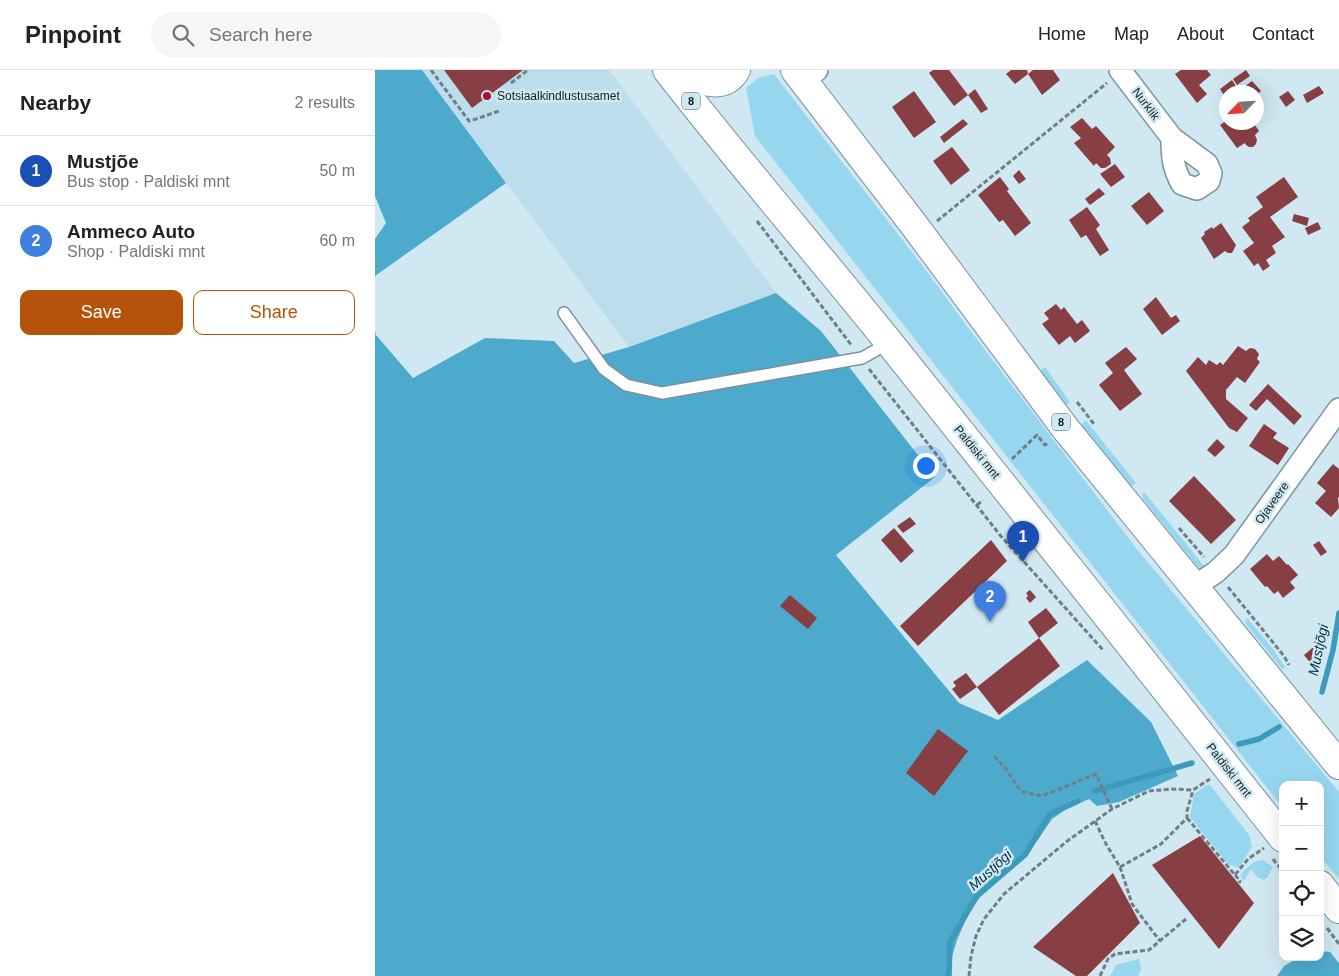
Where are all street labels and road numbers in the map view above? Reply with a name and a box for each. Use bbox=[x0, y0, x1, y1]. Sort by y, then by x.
street label: Nurklik bbox=[1129, 85, 1163, 124]
road number: 8 bbox=[682, 92, 700, 110]
road number: 8 bbox=[1052, 414, 1070, 431]
street label: Paldiski mnt bbox=[951, 422, 1003, 482]
street label: Ojaveere bbox=[1252, 479, 1292, 527]
street label: Paldiski mnt bbox=[1204, 740, 1255, 800]

